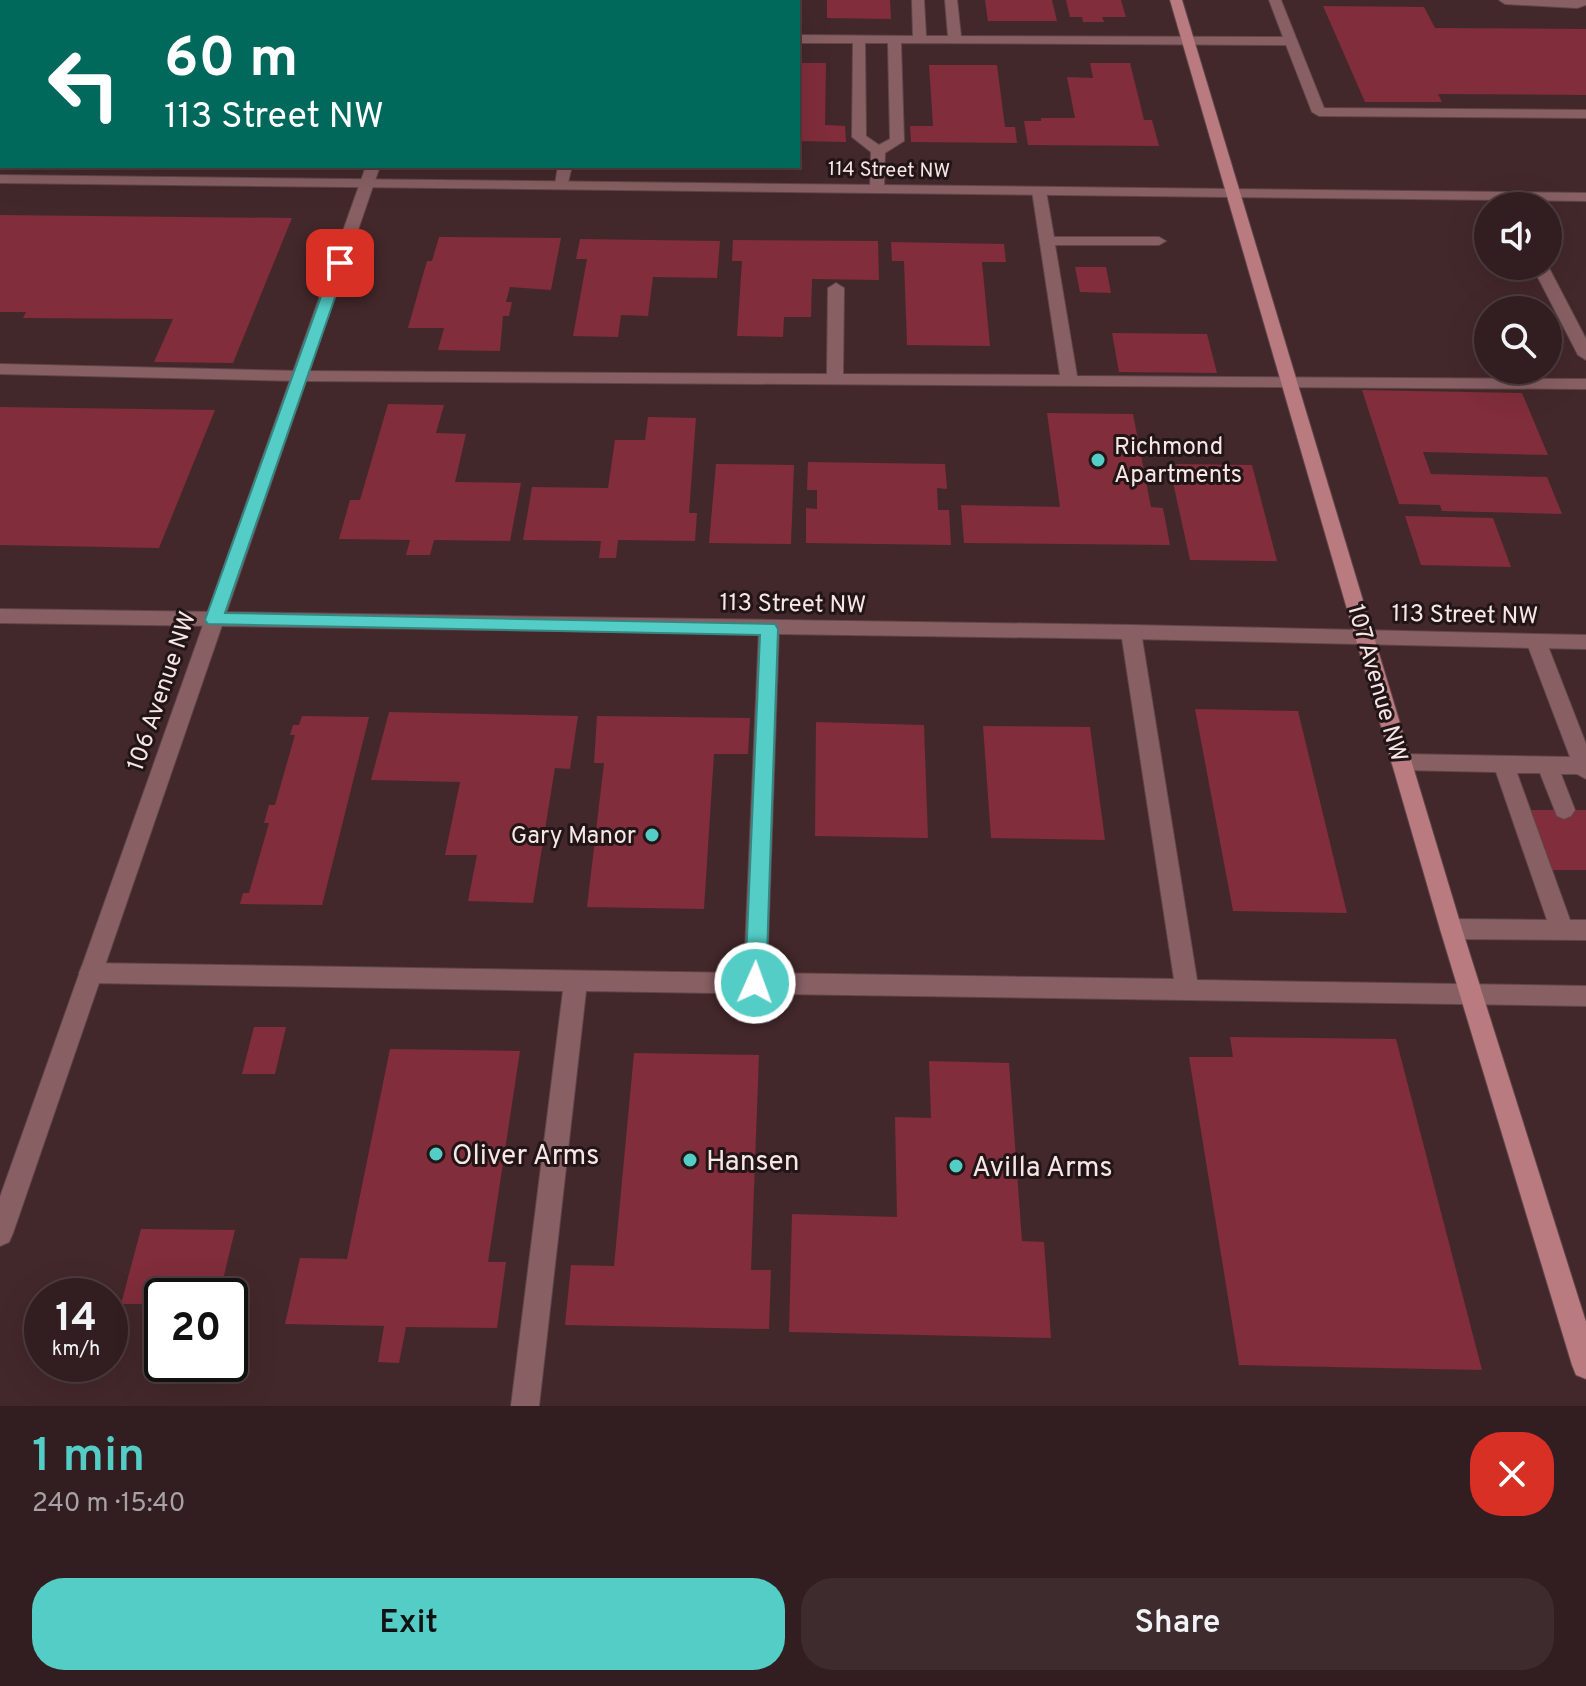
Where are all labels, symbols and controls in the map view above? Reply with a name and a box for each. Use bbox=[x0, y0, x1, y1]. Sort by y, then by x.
text: 60 m bbox=[164, 26, 298, 96]
icon: left bbox=[32, 32, 136, 136]
text: 113 Street NW bbox=[164, 95, 384, 141]
street label: 114 Street NW bbox=[828, 157, 950, 185]
map controls bbox=[1474, 192, 1562, 384]
button: sound bbox=[1474, 192, 1562, 280]
pin bbox=[306, 229, 374, 297]
icon: arrive bbox=[318, 241, 362, 285]
button: search bbox=[1474, 296, 1562, 384]
place label: Richmond Apartments bbox=[1114, 433, 1242, 491]
marker: Richmond Apartments bbox=[1089, 451, 1107, 469]
street label: 113 Street NW bbox=[719, 589, 867, 621]
street label: 113 Street NW bbox=[1391, 600, 1539, 632]
street label: 107 Avenue NW bbox=[1339, 601, 1413, 766]
street label: 106 Avenue NW bbox=[122, 608, 204, 775]
place label: Gary Manor bbox=[511, 822, 636, 852]
marker: Gary Manor bbox=[643, 826, 661, 844]
position arrow bbox=[713, 941, 797, 1025]
place label: Oliver Arms bbox=[452, 1139, 599, 1175]
marker: Oliver Arms bbox=[427, 1145, 445, 1163]
place label: Hansen bbox=[706, 1145, 800, 1181]
marker: Hansen bbox=[681, 1151, 699, 1169]
place label: Avilla Arms bbox=[972, 1151, 1113, 1187]
marker: Avilla Arms bbox=[947, 1157, 965, 1175]
speed limit sign: 20 bbox=[144, 1278, 248, 1382]
text: 14 bbox=[55, 1295, 97, 1345]
text: km/h bbox=[52, 1337, 100, 1363]
text: 1 min bbox=[32, 1428, 145, 1488]
button: close bbox=[1470, 1432, 1554, 1516]
text: 240 m · 15:40 bbox=[32, 1488, 185, 1521]
button: Exit bbox=[32, 1578, 785, 1670]
button: Share bbox=[801, 1578, 1554, 1670]

